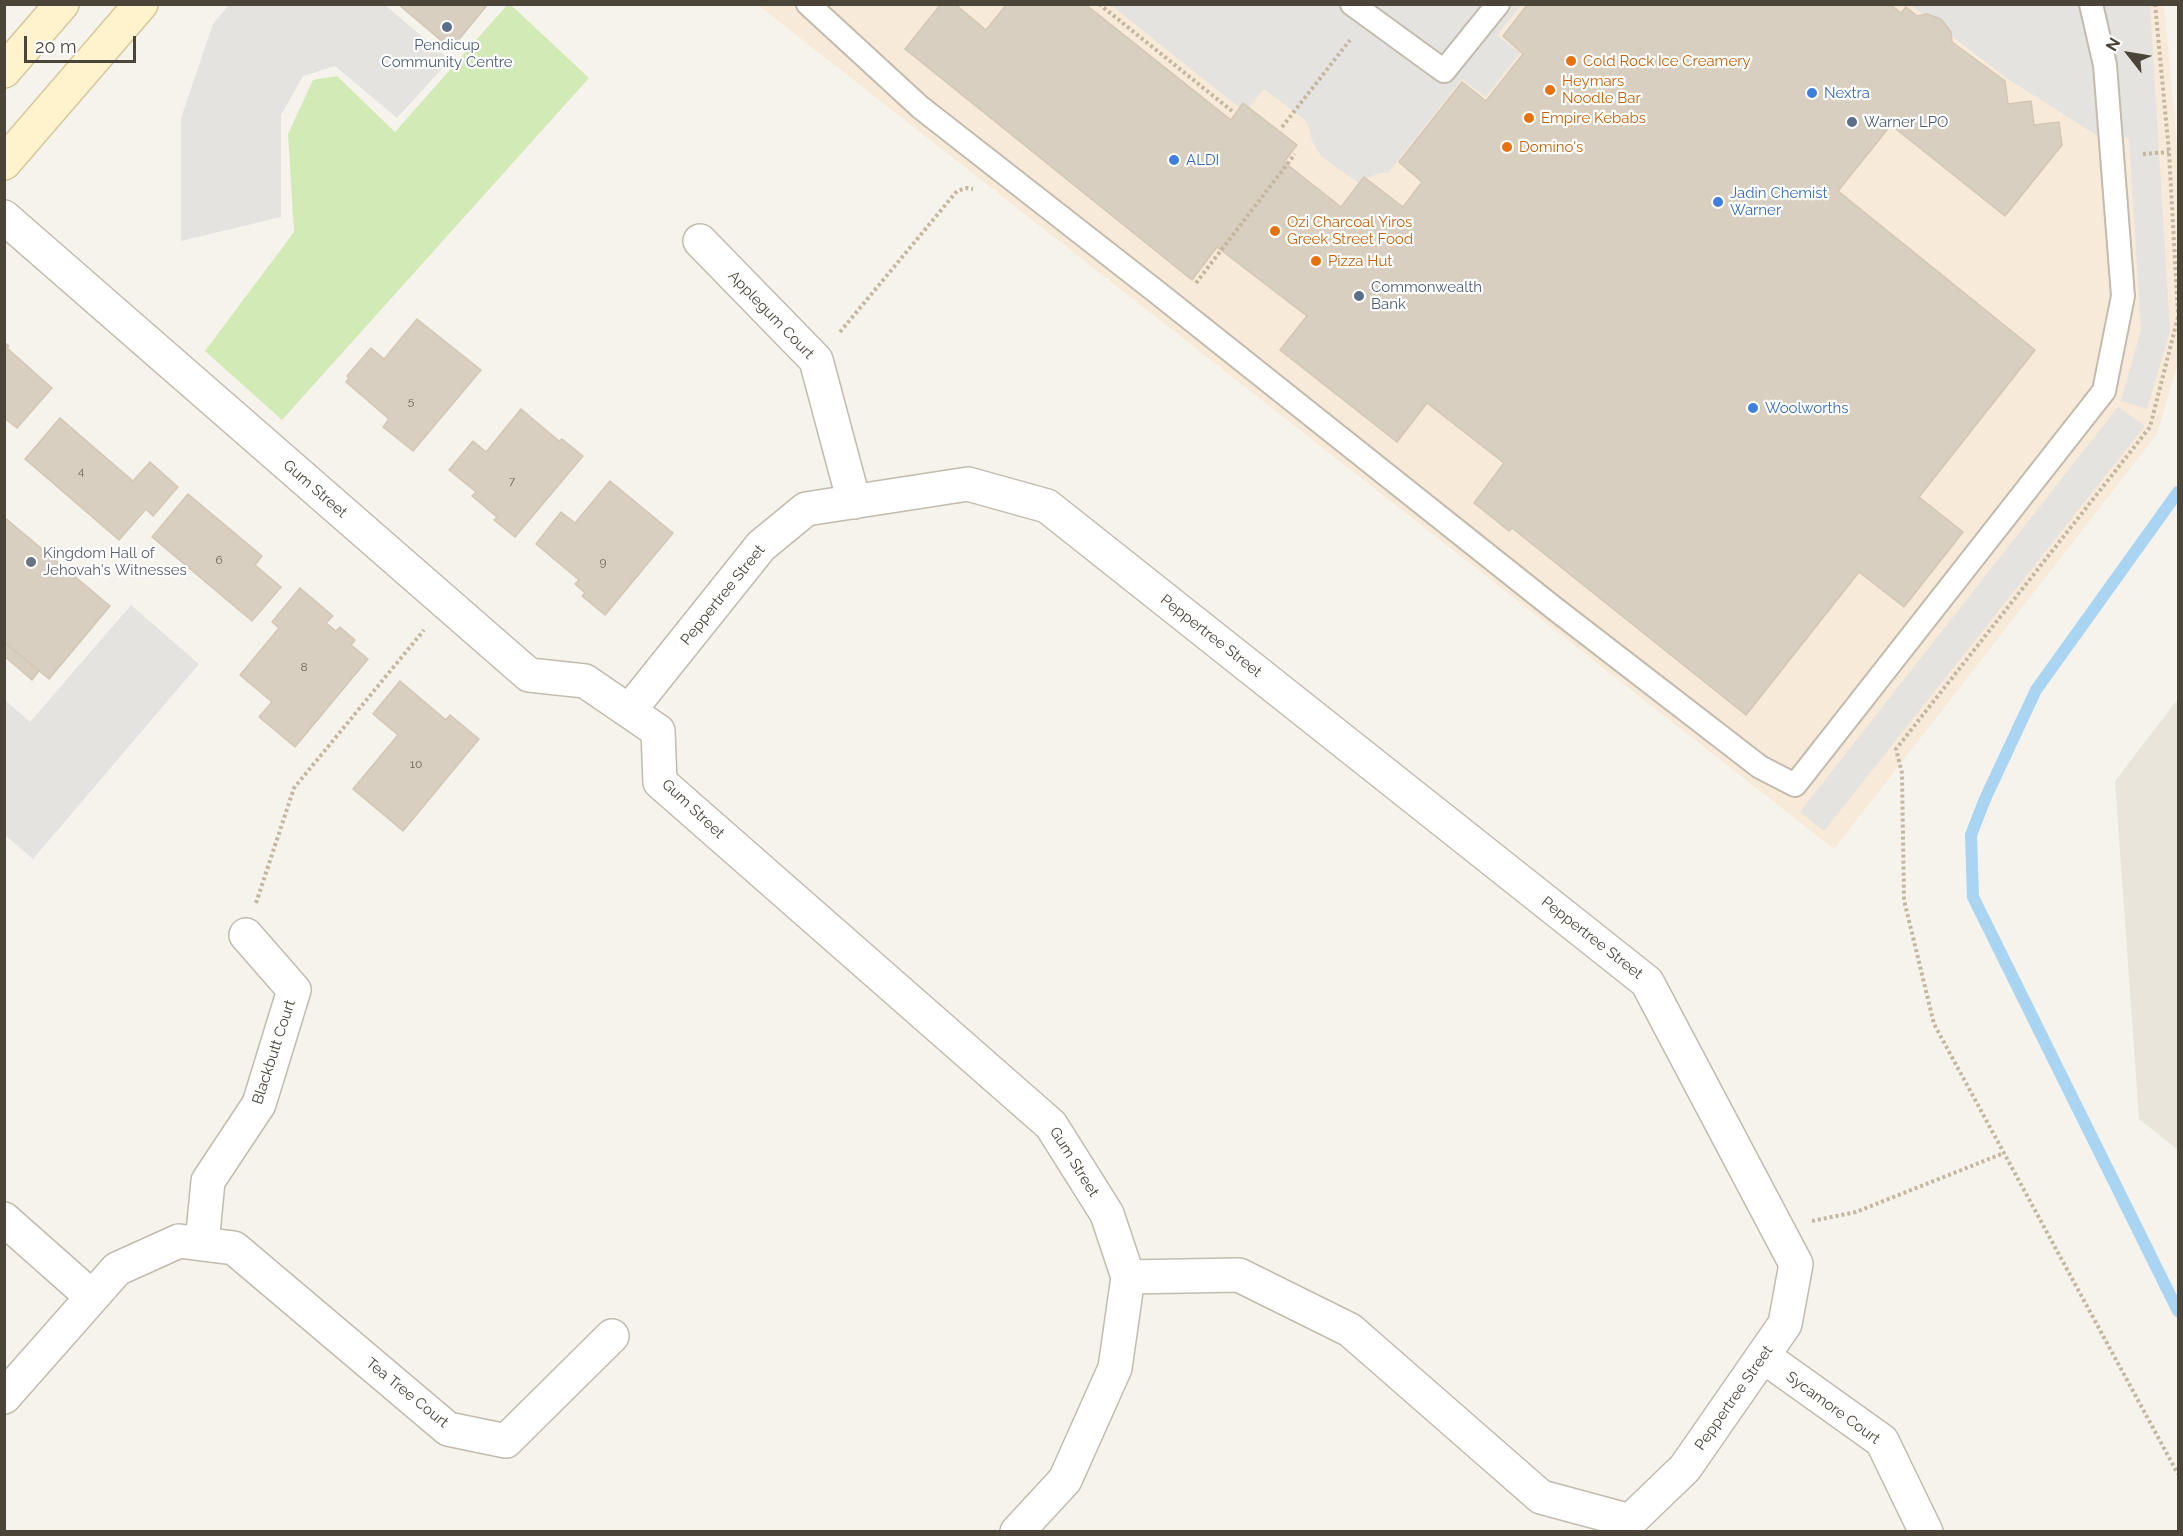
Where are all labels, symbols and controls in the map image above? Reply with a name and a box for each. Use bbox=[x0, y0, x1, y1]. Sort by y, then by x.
marker: Pendicup Community Centre bbox=[440, 20, 454, 34]
scale bar bbox=[27, 24, 140, 62]
north arrow bbox=[2099, 24, 2159, 84]
text: N bbox=[2102, 34, 2124, 55]
text: 20 m bbox=[35, 36, 77, 57]
place label: Pendicup Community Centre bbox=[381, 36, 513, 71]
place label: Cold Rock Ice Creamery bbox=[1583, 52, 1751, 70]
marker: Cold Rock Ice Creamery bbox=[1564, 54, 1578, 68]
place label: Heymars Noodle Bar bbox=[1562, 72, 1641, 107]
marker: Heymars Noodle Bar bbox=[1543, 83, 1557, 97]
place label: Nextra bbox=[1824, 84, 1870, 102]
marker: Nextra bbox=[1805, 86, 1819, 100]
place label: Empire Kebabs bbox=[1541, 109, 1646, 127]
marker: Empire Kebabs bbox=[1522, 111, 1536, 125]
place label: Warner LPO bbox=[1864, 113, 1948, 131]
marker: Warner LPO bbox=[1845, 115, 1859, 129]
place label: Domino's bbox=[1519, 138, 1583, 156]
marker: Domino's bbox=[1500, 140, 1514, 154]
place label: ALDI bbox=[1186, 151, 1219, 169]
marker: ALDI bbox=[1167, 153, 1181, 167]
place label: Jadin Chemist Warner bbox=[1730, 184, 1828, 219]
marker: Jadin Chemist Warner bbox=[1711, 195, 1725, 209]
place label: Ozi Charcoal Yiros Greek Street Food bbox=[1287, 213, 1413, 248]
marker: Ozi Charcoal Yiros Greek Street Food bbox=[1268, 224, 1282, 238]
place label: Pizza Hut bbox=[1328, 252, 1392, 270]
marker: Pizza Hut bbox=[1309, 254, 1323, 268]
street label: Applegum Court bbox=[724, 267, 818, 363]
place label: Commonwealth Bank bbox=[1371, 278, 1482, 313]
marker: Commonwealth Bank bbox=[1352, 289, 1366, 303]
house number: 5 bbox=[408, 394, 414, 408]
place label: Woolworths bbox=[1765, 399, 1848, 417]
marker: Woolworths bbox=[1746, 401, 1760, 415]
street label: Gum Street bbox=[279, 456, 351, 522]
house number: 4 bbox=[78, 464, 84, 478]
house number: 7 bbox=[509, 474, 515, 488]
street label: Peppertree Street bbox=[677, 541, 769, 649]
place label: Kingdom Hall of Jehovah's Witnesses bbox=[43, 544, 187, 579]
house number: 6 bbox=[215, 553, 223, 567]
marker: Kingdom Hall of Jehovah's Witnesses bbox=[24, 555, 38, 569]
house number: 9 bbox=[599, 555, 607, 569]
street label: Peppertree Street bbox=[1157, 591, 1265, 681]
house number: 8 bbox=[300, 660, 308, 674]
house number: 10 bbox=[410, 757, 422, 771]
street label: Gum Street bbox=[658, 776, 728, 842]
street label: Peppertree Street bbox=[1538, 893, 1646, 983]
street label: Blackbutt Court bbox=[249, 997, 299, 1107]
street label: Gum Street bbox=[1045, 1124, 1103, 1200]
street label: Peppertree Street bbox=[1691, 1342, 1777, 1454]
street label: Tea Tree Court bbox=[362, 1354, 452, 1432]
street label: Sycamore Court bbox=[1782, 1368, 1884, 1448]

